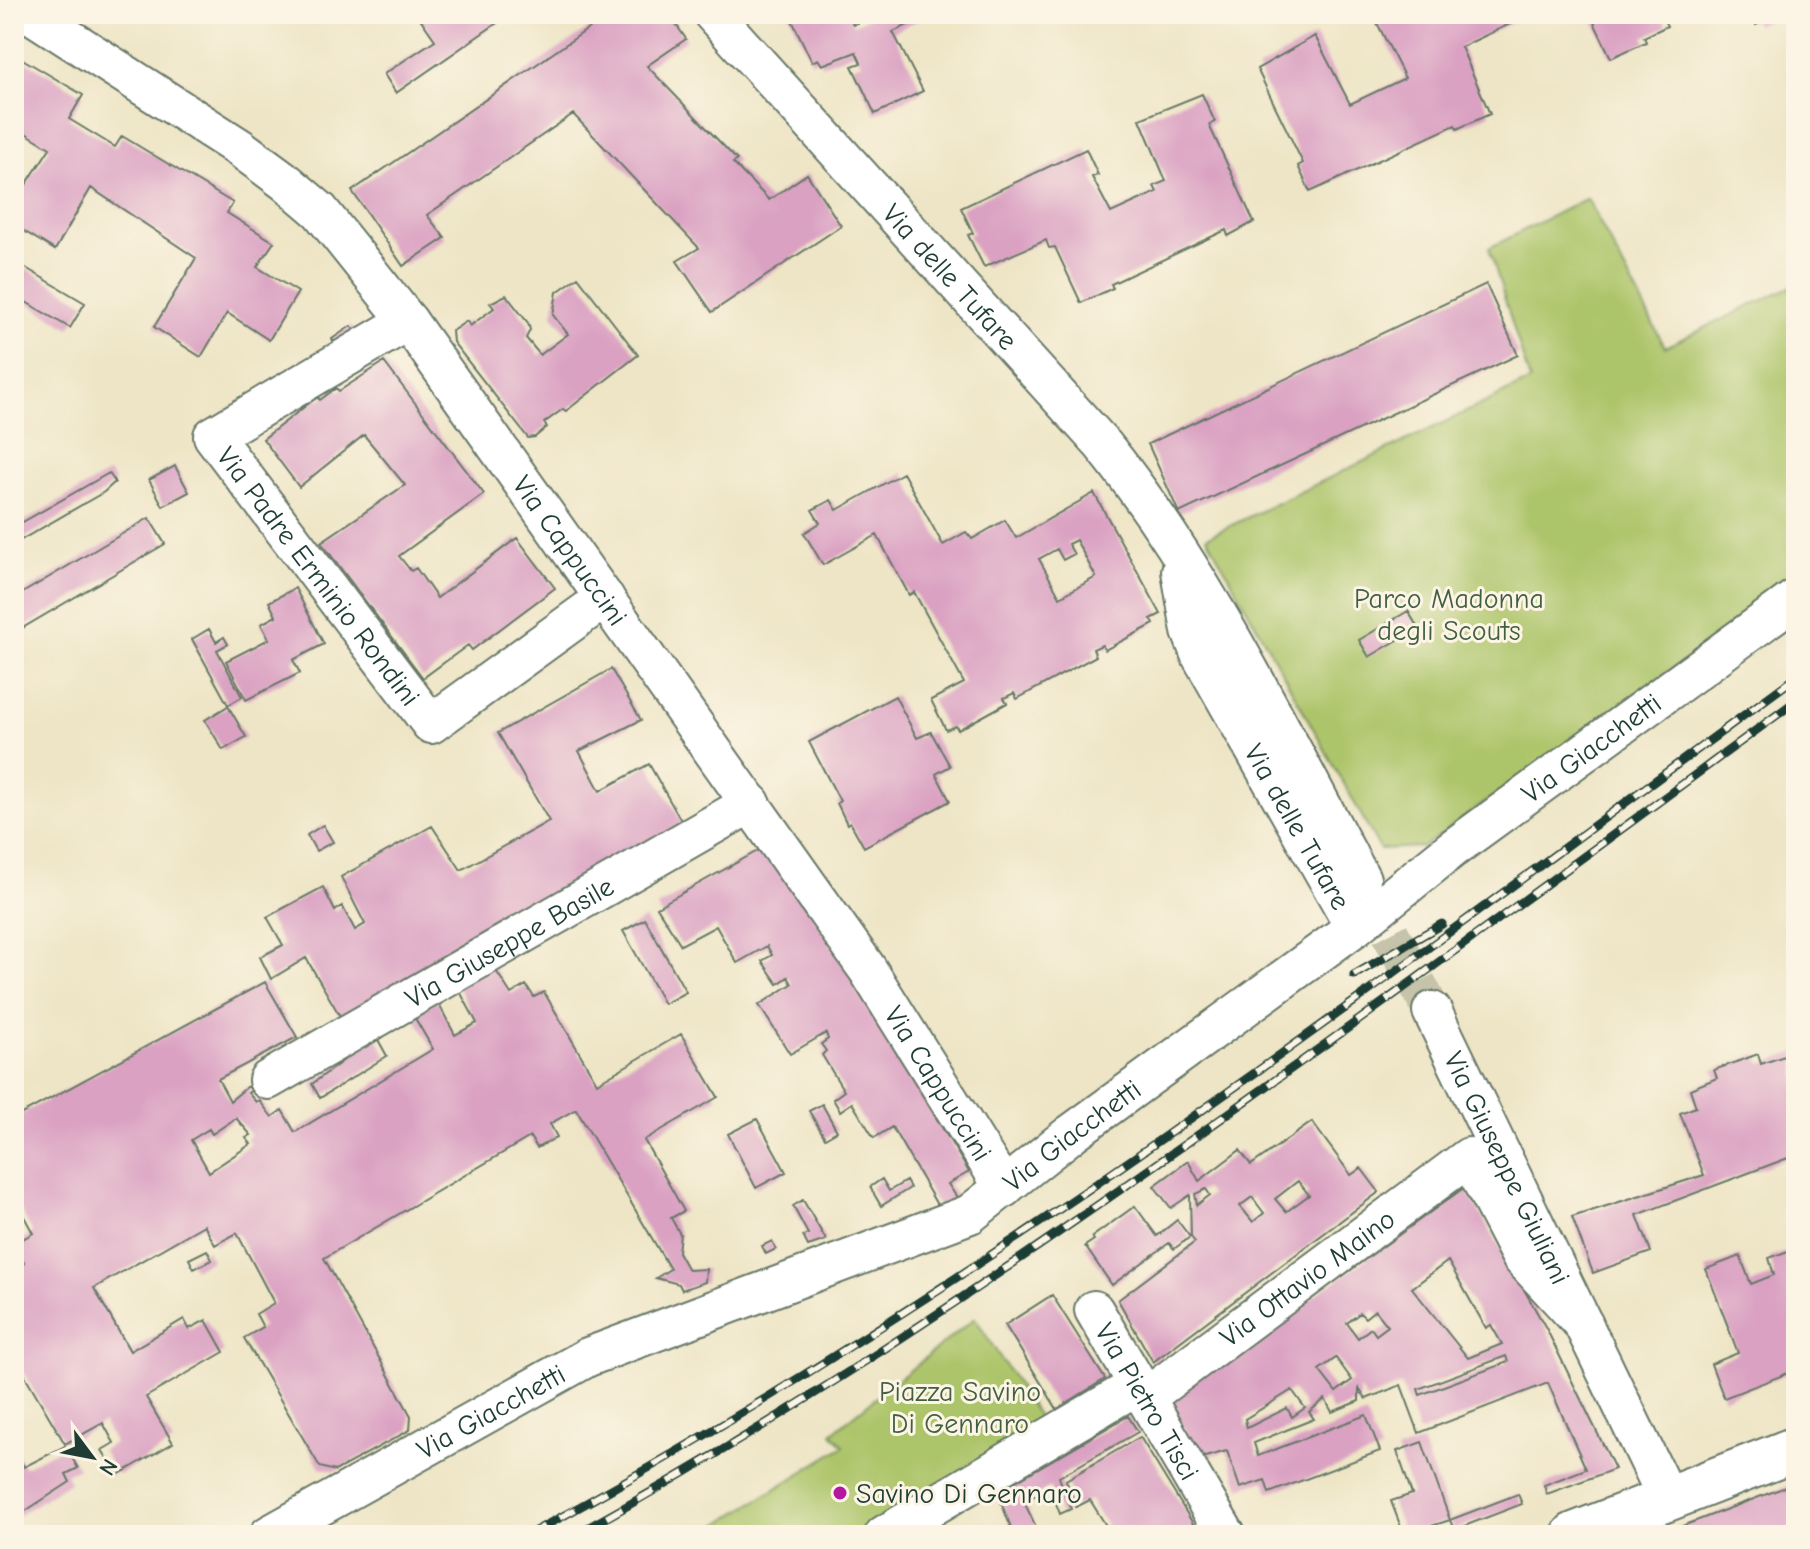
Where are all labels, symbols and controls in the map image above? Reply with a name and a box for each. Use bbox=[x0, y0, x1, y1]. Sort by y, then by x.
street label: Via delle Tufare bbox=[876, 198, 1024, 357]
street label: Via Padre Erminio Rondini bbox=[210, 441, 426, 712]
street label: Via Cappuccini bbox=[506, 470, 634, 632]
park label: Parco Madonna degli Scouts bbox=[1354, 583, 1544, 647]
street label: Via Giacchetti bbox=[1516, 687, 1667, 810]
street label: Via delle Tufare bbox=[1238, 739, 1357, 915]
street label: Via Giuseppe Basile bbox=[400, 870, 619, 1015]
street label: Via Cappuccini bbox=[878, 1001, 998, 1167]
street label: Via Giuseppe Giuliani bbox=[1437, 1047, 1576, 1290]
street label: Via Giacchetti bbox=[997, 1073, 1147, 1198]
street label: Via Ottavio Maino bbox=[1214, 1203, 1401, 1354]
street label: Via Pietro Tisci bbox=[1088, 1318, 1205, 1486]
street label: Via Giacchetti bbox=[412, 1358, 571, 1466]
park label: Piazza Savino Di Gennaro bbox=[879, 1376, 1041, 1440]
north arrow bbox=[52, 1417, 132, 1497]
text: N bbox=[93, 1454, 123, 1480]
place label: Savino Di Gennaro bbox=[856, 1478, 1082, 1510]
marker: Savino Di Gennaro bbox=[831, 1484, 849, 1502]

